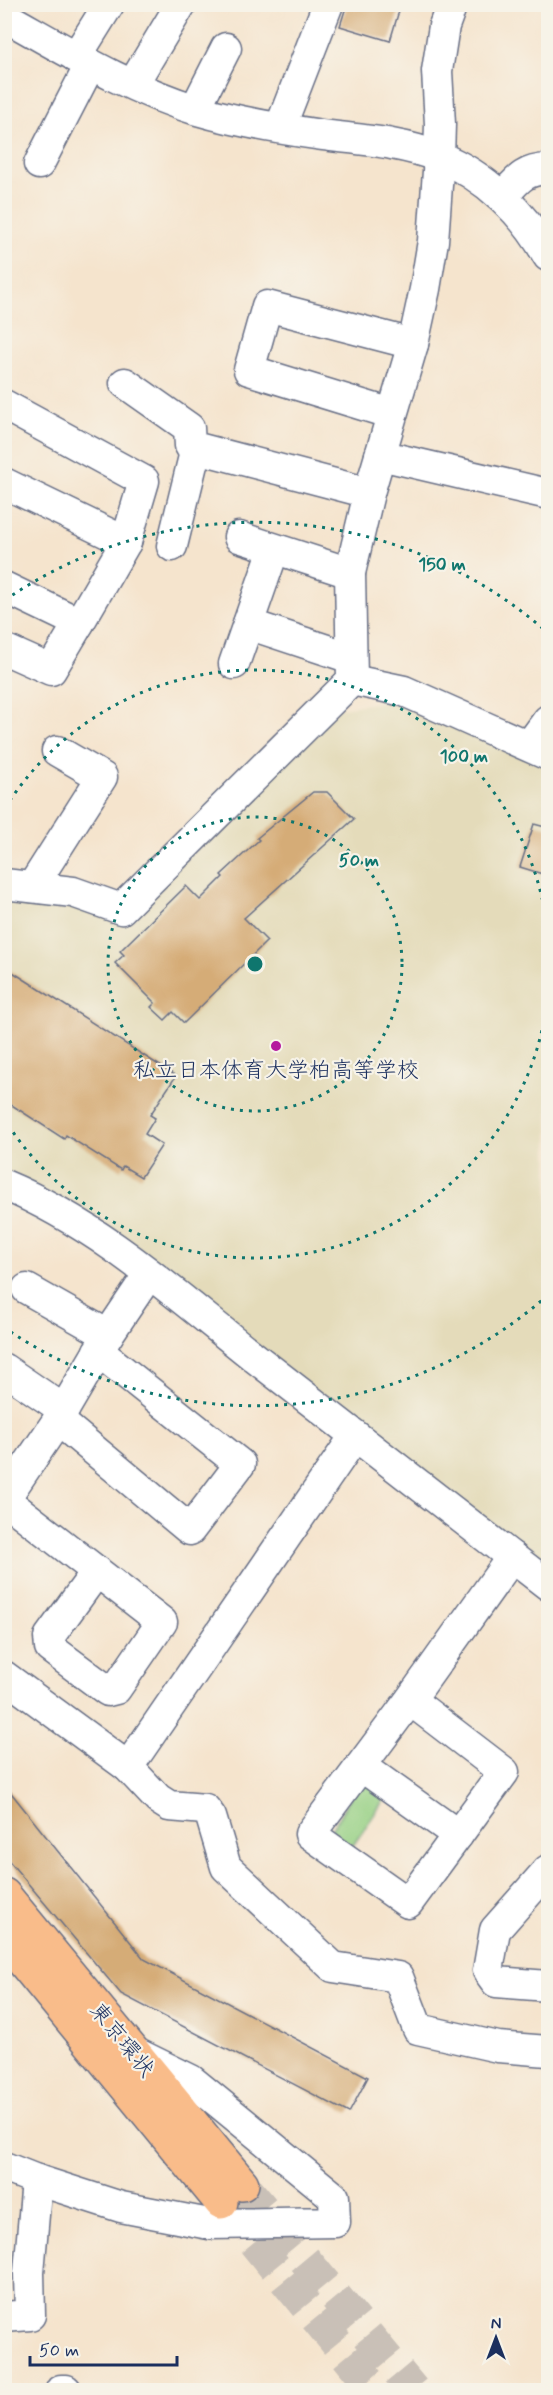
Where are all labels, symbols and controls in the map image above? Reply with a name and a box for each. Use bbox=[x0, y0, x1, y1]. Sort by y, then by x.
text: 150 m bbox=[418, 553, 466, 577]
text: 100 m bbox=[440, 745, 488, 769]
text: 50 m bbox=[339, 849, 379, 873]
centre of rings bbox=[245, 954, 265, 974]
marker: 私立日本体育大学柏高等学校 bbox=[269, 1039, 283, 1053]
place label: 私立日本体育大学柏高等学校 bbox=[133, 1057, 419, 1085]
street label: 東京環状 bbox=[83, 1997, 160, 2083]
north arrow bbox=[466, 2308, 526, 2368]
text: N bbox=[491, 2314, 501, 2335]
scale bar bbox=[30, 2329, 177, 2367]
text: 50 m bbox=[39, 2339, 79, 2363]

